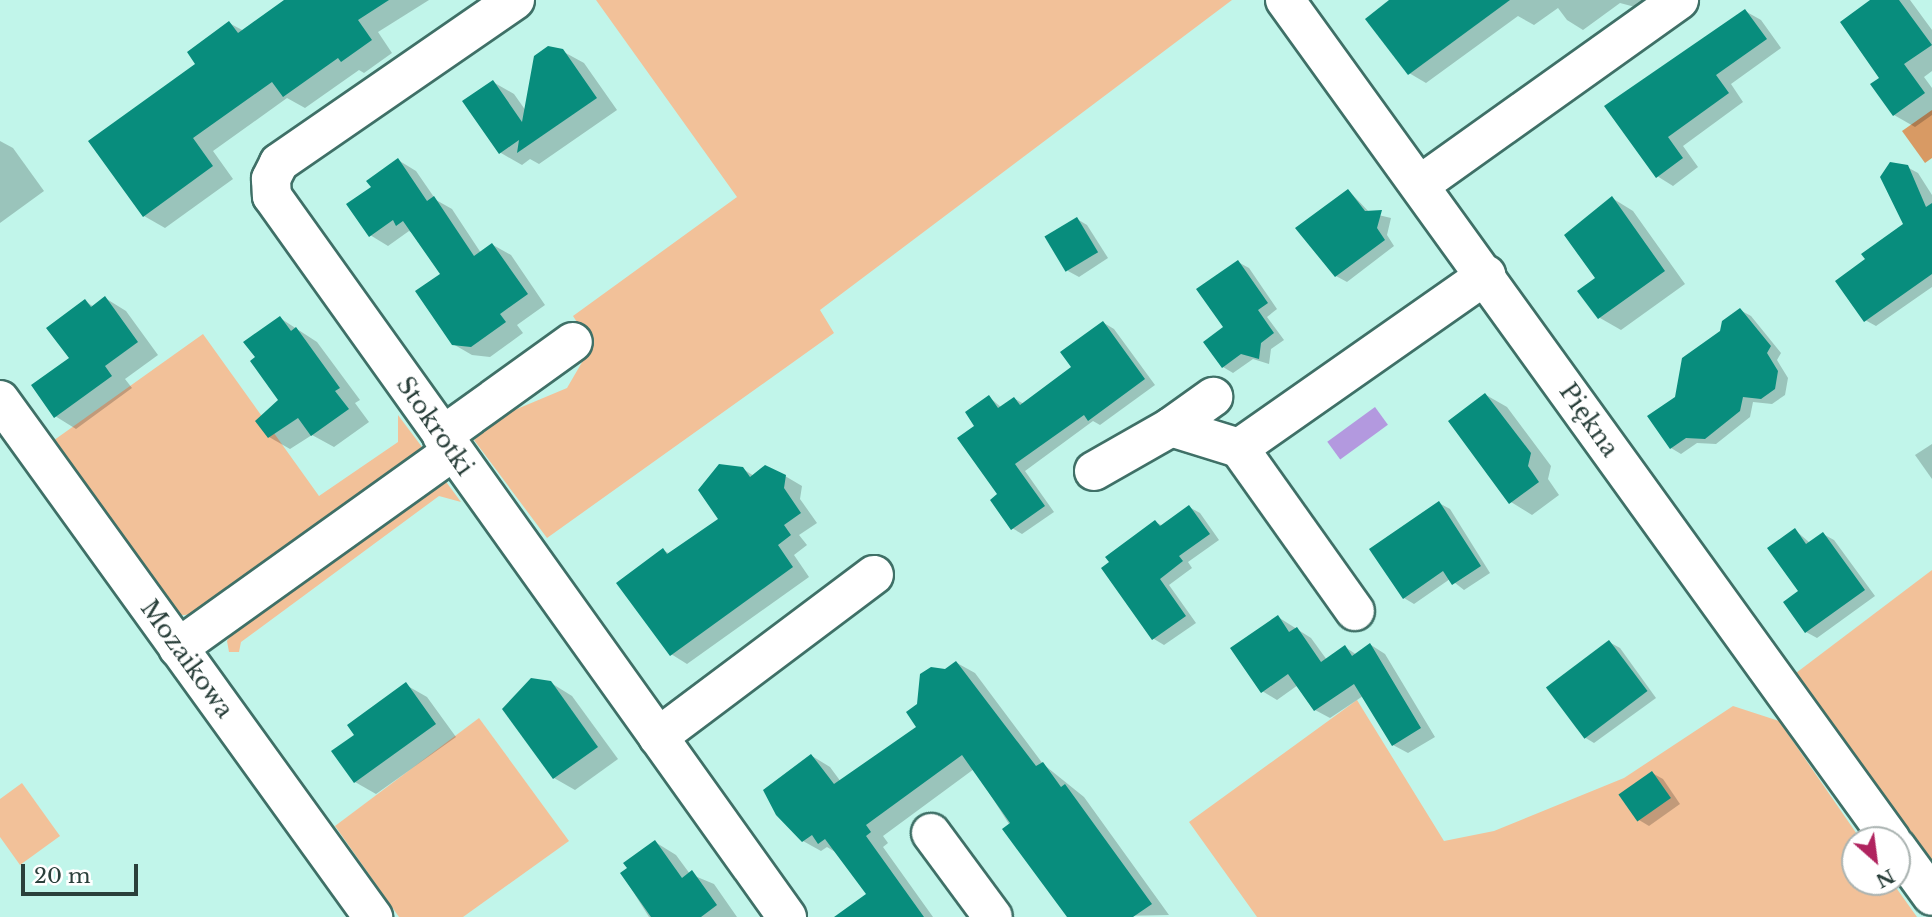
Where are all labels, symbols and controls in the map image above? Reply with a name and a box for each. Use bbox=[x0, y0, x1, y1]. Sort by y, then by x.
street label: Stokrotki bbox=[391, 371, 479, 481]
street label: Piękna bbox=[1553, 378, 1625, 462]
street label: Mozaikowa bbox=[135, 594, 239, 724]
north arrow bbox=[1841, 826, 1911, 896]
scale bar bbox=[24, 850, 142, 894]
text: 20 m bbox=[34, 863, 91, 889]
text: N bbox=[1872, 864, 1898, 893]

